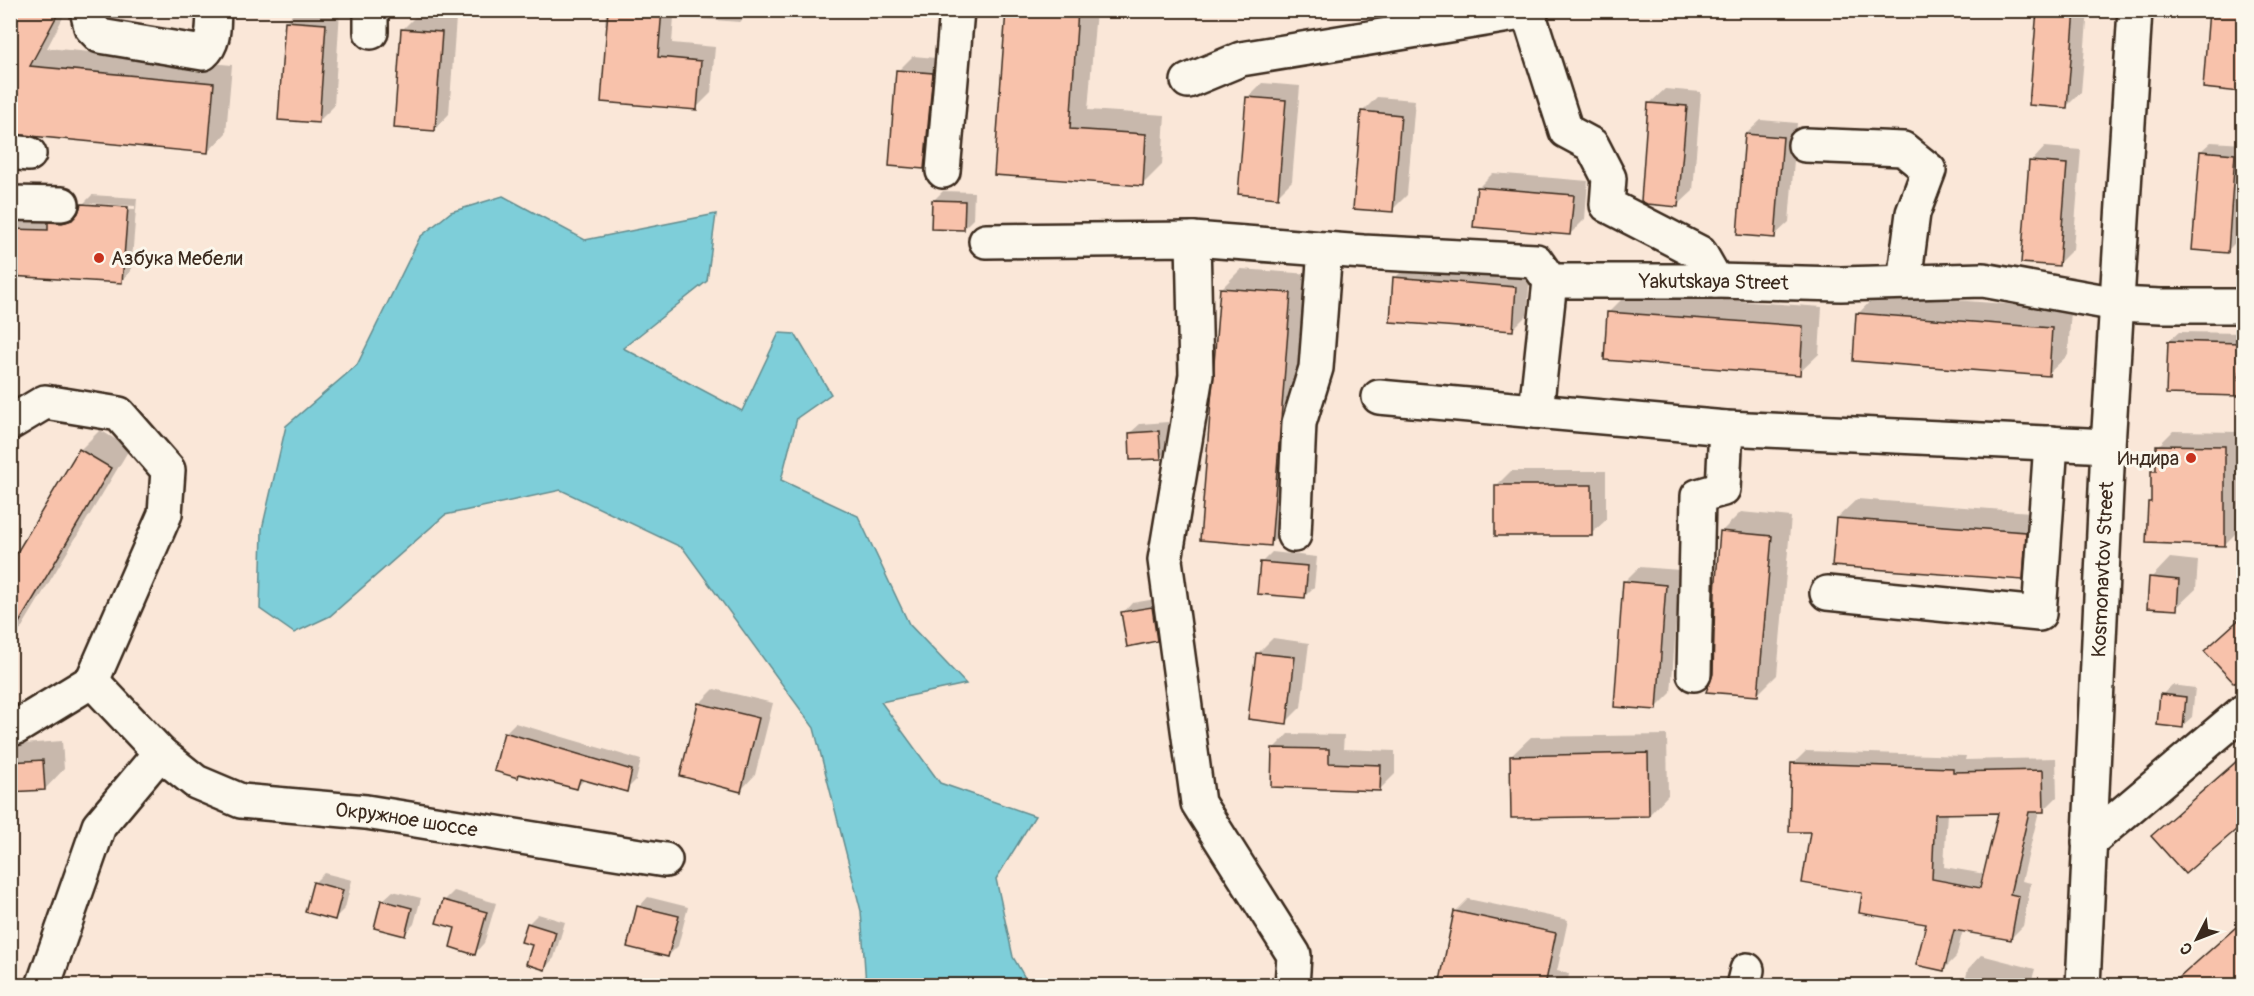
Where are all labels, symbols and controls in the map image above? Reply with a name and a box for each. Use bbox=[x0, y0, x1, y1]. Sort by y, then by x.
place label: Азбука Мебели bbox=[111, 246, 243, 271]
marker: Азбука Мебели bbox=[92, 251, 106, 265]
street label: Yakutskaya Street bbox=[1638, 268, 1790, 295]
place label: Индира bbox=[2117, 446, 2179, 471]
marker: Индира bbox=[2184, 451, 2198, 465]
street label: Kosmonavtov Street bbox=[2086, 480, 2119, 658]
street label: Окружное шоссе bbox=[334, 797, 480, 842]
north arrow bbox=[2167, 909, 2227, 969]
text: С bbox=[2176, 938, 2197, 959]

